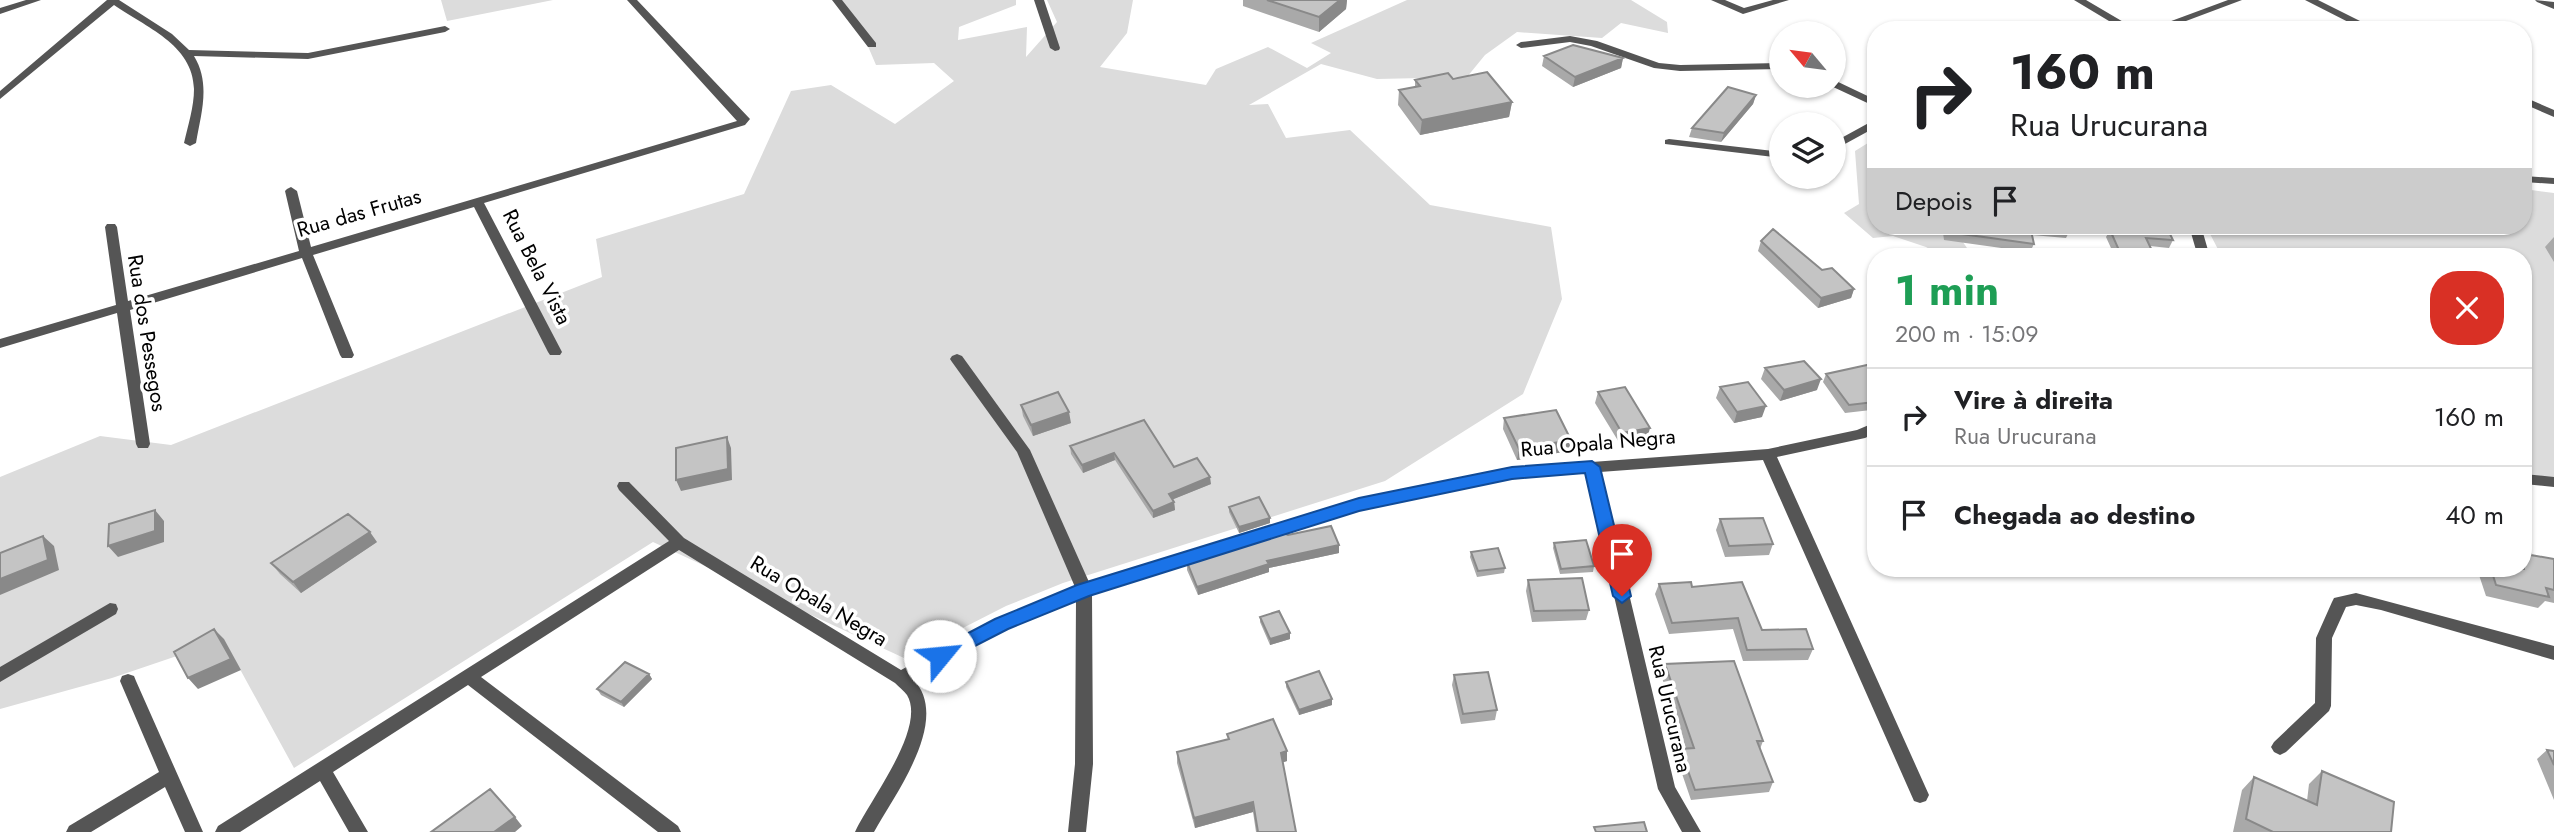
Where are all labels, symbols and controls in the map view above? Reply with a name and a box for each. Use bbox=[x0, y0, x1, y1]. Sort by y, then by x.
north arrow bbox=[1769, 21, 1846, 98]
map controls bbox=[1769, 21, 1846, 189]
text: 160 m bbox=[2010, 37, 2155, 107]
icon: right bbox=[1895, 49, 1986, 140]
text: Rua Urucurana bbox=[2010, 102, 2208, 148]
button: layers bbox=[1769, 112, 1846, 189]
street label: Rua das Frutas bbox=[293, 181, 425, 245]
text: Depois bbox=[1895, 182, 1972, 220]
icon: arrive bbox=[1986, 182, 2024, 220]
street label: Rua Bela Vista bbox=[495, 204, 579, 330]
street label: Rua dos Pessegos bbox=[120, 252, 174, 414]
text: 1 min bbox=[1895, 260, 1999, 321]
button: close bbox=[2430, 271, 2504, 345]
text: 200 m · 15:09 bbox=[1895, 317, 2039, 351]
text: Vire à direita bbox=[1954, 381, 2113, 419]
icon: right bbox=[1895, 398, 1933, 436]
text: 160 m bbox=[2434, 398, 2504, 436]
text: Rua Urucurana bbox=[1954, 419, 2096, 453]
street label: Rua Opala Negra bbox=[1519, 421, 1677, 465]
icon: arrive bbox=[1895, 496, 1933, 534]
text: Chegada ao destino bbox=[1954, 496, 2195, 534]
text: 40 m bbox=[2445, 496, 2504, 534]
pin bbox=[1592, 524, 1652, 596]
icon: arrive bbox=[1603, 535, 1641, 573]
street label: Rua Opala Negra bbox=[745, 548, 893, 654]
position arrow bbox=[903, 619, 977, 693]
street label: Rua Urucurana bbox=[1641, 642, 1699, 776]

